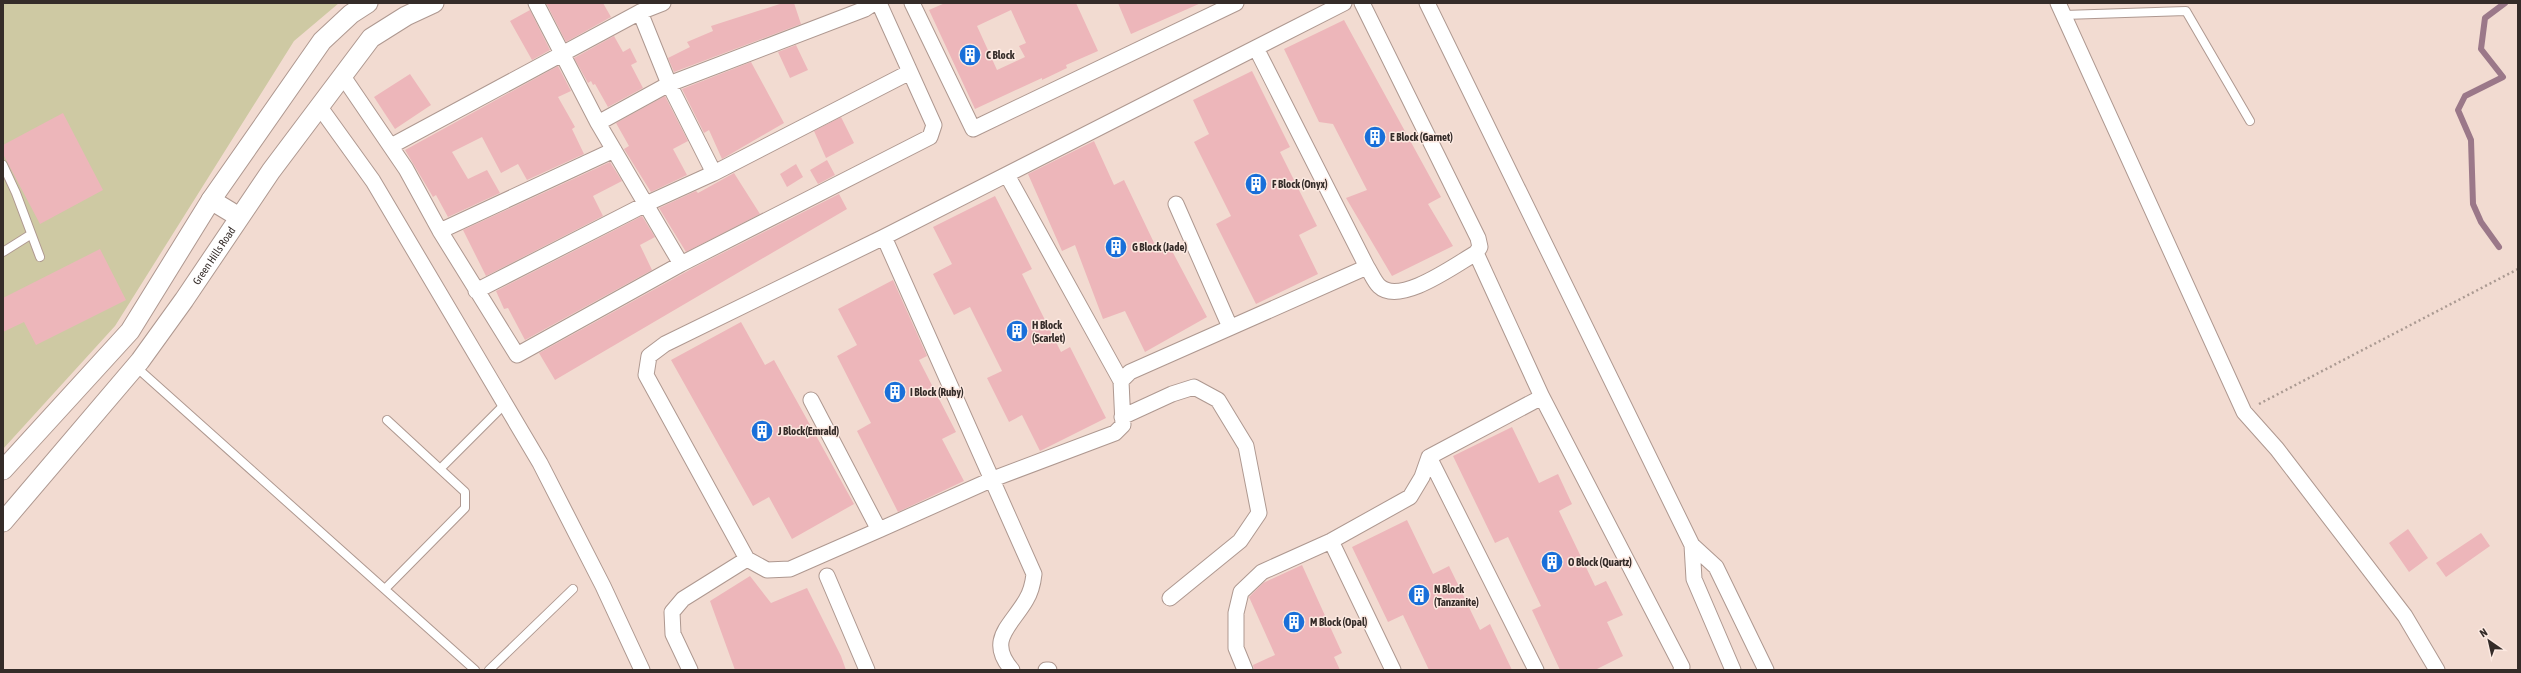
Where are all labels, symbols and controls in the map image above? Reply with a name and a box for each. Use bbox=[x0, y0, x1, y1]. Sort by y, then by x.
building icon: C Block bbox=[957, 42, 983, 68]
place label: C Block bbox=[986, 49, 1015, 61]
building icon: E Block (Garnet) bbox=[1362, 124, 1388, 150]
place label: E Block (Garnet) bbox=[1390, 131, 1453, 143]
building icon: F Block (Onyx) bbox=[1243, 171, 1269, 197]
place label: F Block (Onyx) bbox=[1272, 178, 1328, 190]
street label: Green Hills Road bbox=[190, 225, 238, 287]
building icon: G Block (Jade) bbox=[1103, 234, 1129, 260]
place label: G Block (Jade) bbox=[1132, 241, 1187, 253]
building icon: H Block (Scarlet) bbox=[1004, 318, 1030, 344]
place label: H Block (Scarlet) bbox=[1032, 319, 1066, 344]
building icon: I Block (Ruby) bbox=[882, 379, 908, 405]
place label: I Block (Ruby) bbox=[910, 386, 964, 398]
building icon: J Block(Emrald) bbox=[749, 418, 775, 444]
place label: J Block(Emrald) bbox=[777, 425, 840, 437]
building icon: O Block (Quartz) bbox=[1539, 549, 1565, 575]
place label: O Block (Quartz) bbox=[1568, 556, 1632, 568]
building icon: N Block (Tanzanite) bbox=[1406, 582, 1432, 608]
place label: N Block (Tanzanite) bbox=[1434, 583, 1479, 608]
building icon: M Block (Opal) bbox=[1281, 609, 1307, 635]
place label: M Block (Opal) bbox=[1310, 616, 1368, 628]
north arrow bbox=[2469, 621, 2509, 661]
text: N bbox=[2477, 626, 2489, 640]

